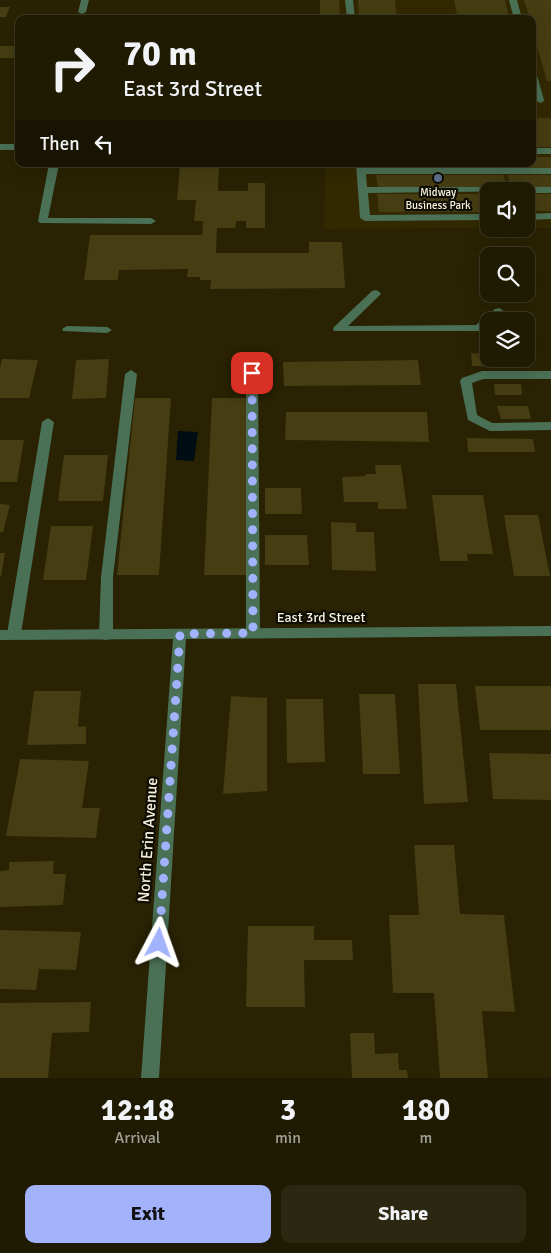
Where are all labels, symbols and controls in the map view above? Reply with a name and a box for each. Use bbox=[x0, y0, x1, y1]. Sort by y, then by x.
text: 70 m bbox=[123, 32, 197, 75]
icon: right bbox=[40, 35, 105, 100]
text: East 3rd Street bbox=[123, 75, 262, 102]
icon: left bbox=[90, 130, 118, 158]
text: Then bbox=[40, 132, 80, 156]
marker: Midway Business Park bbox=[432, 172, 444, 184]
map controls bbox=[480, 182, 535, 367]
button: sound bbox=[480, 182, 535, 237]
place label: Midway Business Park bbox=[405, 186, 471, 212]
button: search bbox=[480, 247, 535, 302]
button: layers bbox=[480, 312, 535, 367]
pin bbox=[231, 352, 273, 394]
icon: arrive bbox=[238, 359, 266, 387]
street label: East 3rd Street bbox=[277, 609, 365, 626]
street label: North Erin Avenue bbox=[134, 777, 162, 903]
position arrow bbox=[132, 916, 184, 968]
text: 12:18 bbox=[101, 1092, 174, 1129]
text: 3 bbox=[280, 1092, 296, 1129]
text: 180 bbox=[402, 1092, 450, 1129]
text: Arrival bbox=[114, 1128, 161, 1148]
text: min bbox=[275, 1128, 301, 1148]
text: m bbox=[420, 1128, 432, 1148]
button: Exit bbox=[25, 1185, 271, 1243]
button: Share bbox=[281, 1185, 526, 1243]

